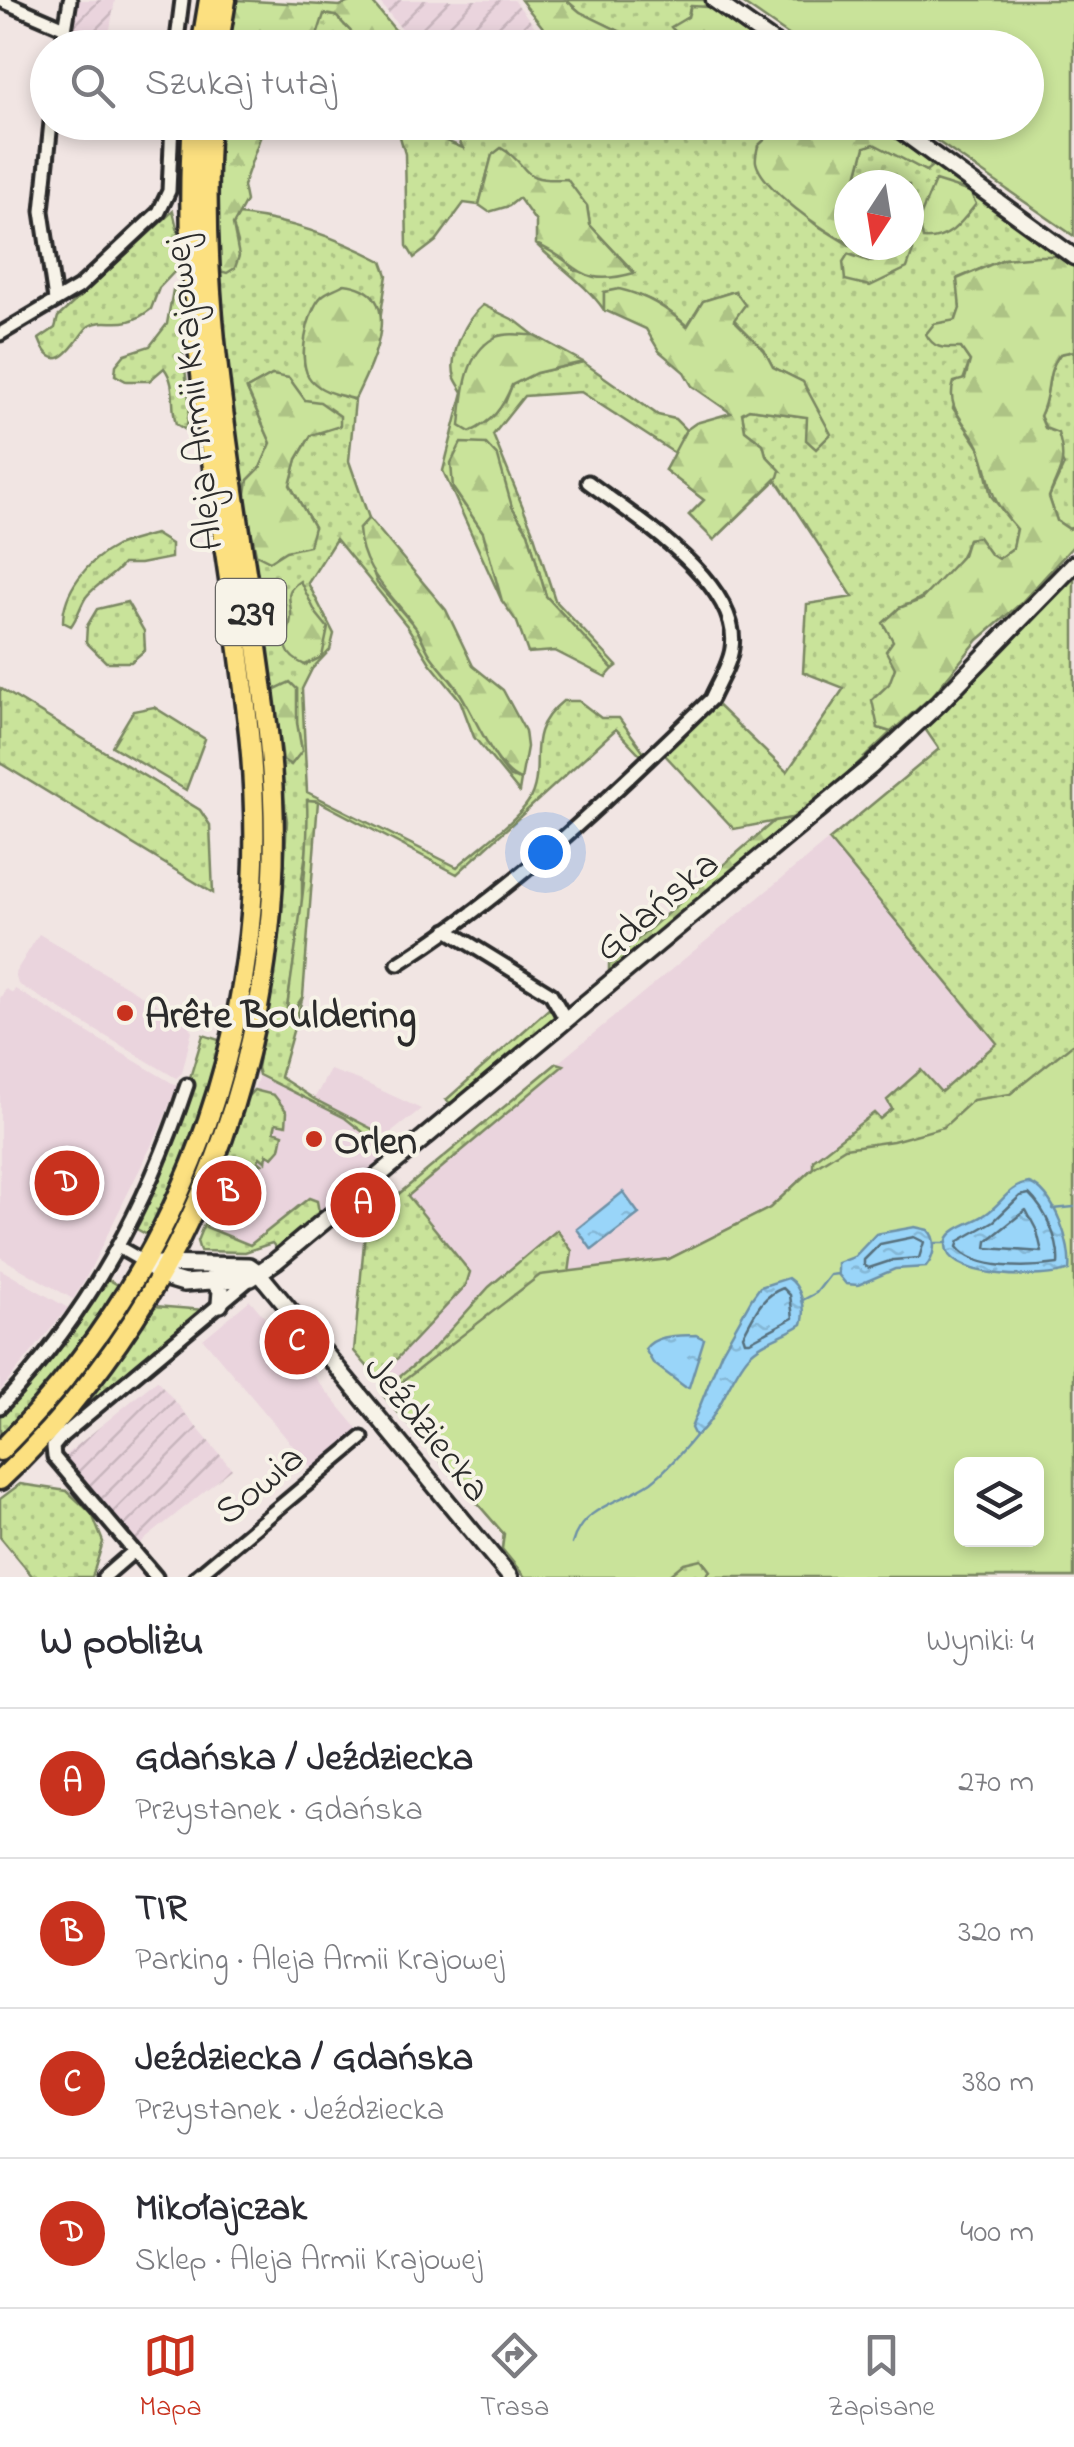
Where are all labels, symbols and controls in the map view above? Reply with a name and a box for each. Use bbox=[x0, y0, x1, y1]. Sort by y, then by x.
search box bbox=[30, 30, 1044, 140]
text: Szukaj tutaj bbox=[145, 57, 336, 113]
icon: search bbox=[65, 58, 120, 113]
north arrow bbox=[834, 170, 924, 260]
street label: Aleja Armii Krajowej bbox=[150, 232, 241, 554]
road number: 239 bbox=[216, 579, 286, 645]
your location bbox=[520, 827, 571, 878]
street label: Gdańska bbox=[582, 837, 734, 978]
place label: Arête Bouldering bbox=[145, 988, 416, 1047]
marker: Arête Bouldering bbox=[114, 1002, 136, 1024]
place label: Orlen bbox=[334, 1114, 417, 1173]
marker: Orlen bbox=[303, 1128, 325, 1150]
pin: D bbox=[34, 1146, 100, 1220]
pin: B bbox=[196, 1156, 262, 1230]
pin: A bbox=[330, 1168, 396, 1242]
pin: C bbox=[264, 1304, 330, 1380]
street label: Jeździecka bbox=[347, 1343, 504, 1517]
street label: Sowia bbox=[203, 1431, 319, 1542]
map controls bbox=[954, 1457, 1044, 1547]
button: layers bbox=[954, 1457, 1044, 1547]
text: W pobliżu bbox=[40, 1612, 204, 1673]
text: Wyniki: 4 bbox=[926, 1619, 1034, 1666]
text: Gdańska / Jeździecka bbox=[135, 1732, 473, 1788]
text: A bbox=[63, 1760, 82, 1807]
text: 270 m bbox=[958, 1760, 1034, 1807]
text: Przystanek · Gdańska bbox=[135, 1788, 423, 1835]
text: TIR bbox=[135, 1882, 187, 1938]
text: B bbox=[62, 1910, 83, 1957]
text: 320 m bbox=[958, 1910, 1034, 1957]
text: Parking · Aleja Armii Krajowej bbox=[135, 1938, 504, 1985]
text: Jeździecka / Gdańska bbox=[135, 2032, 473, 2088]
text: C bbox=[64, 2060, 81, 2107]
text: 380 m bbox=[962, 2060, 1034, 2107]
text: Przystanek · Jeździecka bbox=[135, 2088, 444, 2135]
text: Mikołajczak bbox=[135, 2182, 307, 2238]
text: D bbox=[61, 2210, 84, 2257]
text: 400 m bbox=[960, 2210, 1034, 2257]
text: Sklep · Aleja Armii Krajowej bbox=[135, 2238, 482, 2285]
tab: Mapa bbox=[139, 2328, 202, 2429]
tab: Trasa bbox=[480, 2328, 549, 2429]
tab: Zapisane bbox=[828, 2328, 935, 2429]

